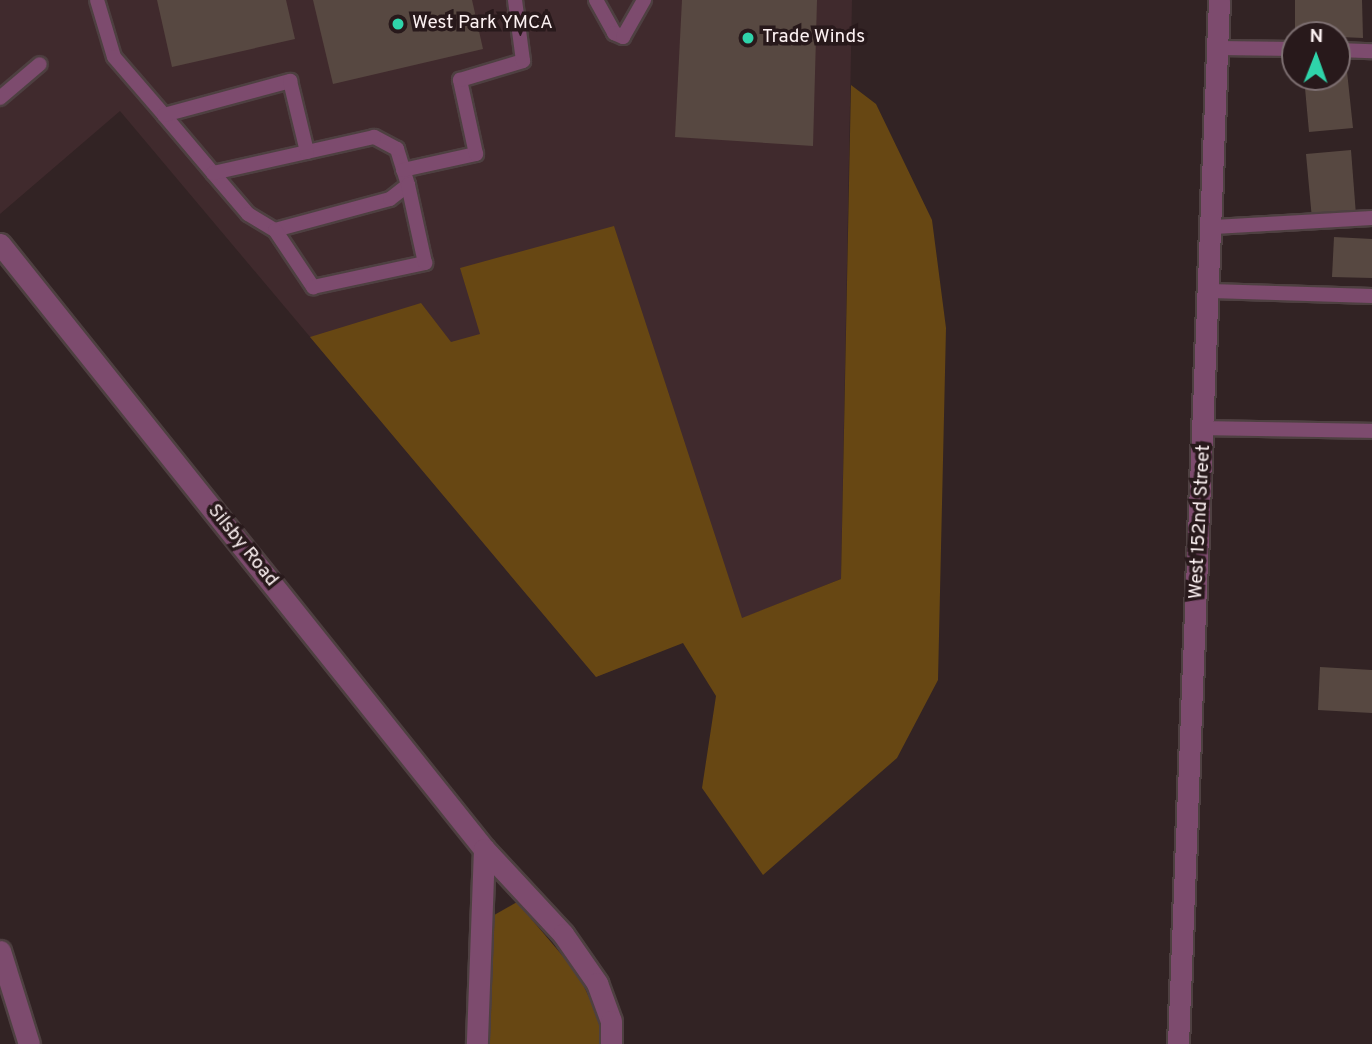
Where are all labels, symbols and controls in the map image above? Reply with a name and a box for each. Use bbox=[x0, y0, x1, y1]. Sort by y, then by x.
place label: West Park YMCA bbox=[412, 13, 554, 35]
marker: West Park YMCA bbox=[390, 16, 406, 32]
north arrow bbox=[1281, 21, 1351, 91]
text: N bbox=[1309, 25, 1323, 49]
place label: Trade Winds bbox=[762, 27, 865, 49]
marker: Trade Winds bbox=[740, 30, 756, 46]
street label: West 152nd Street bbox=[1186, 444, 1216, 600]
street label: Silsby Road bbox=[202, 500, 282, 592]

